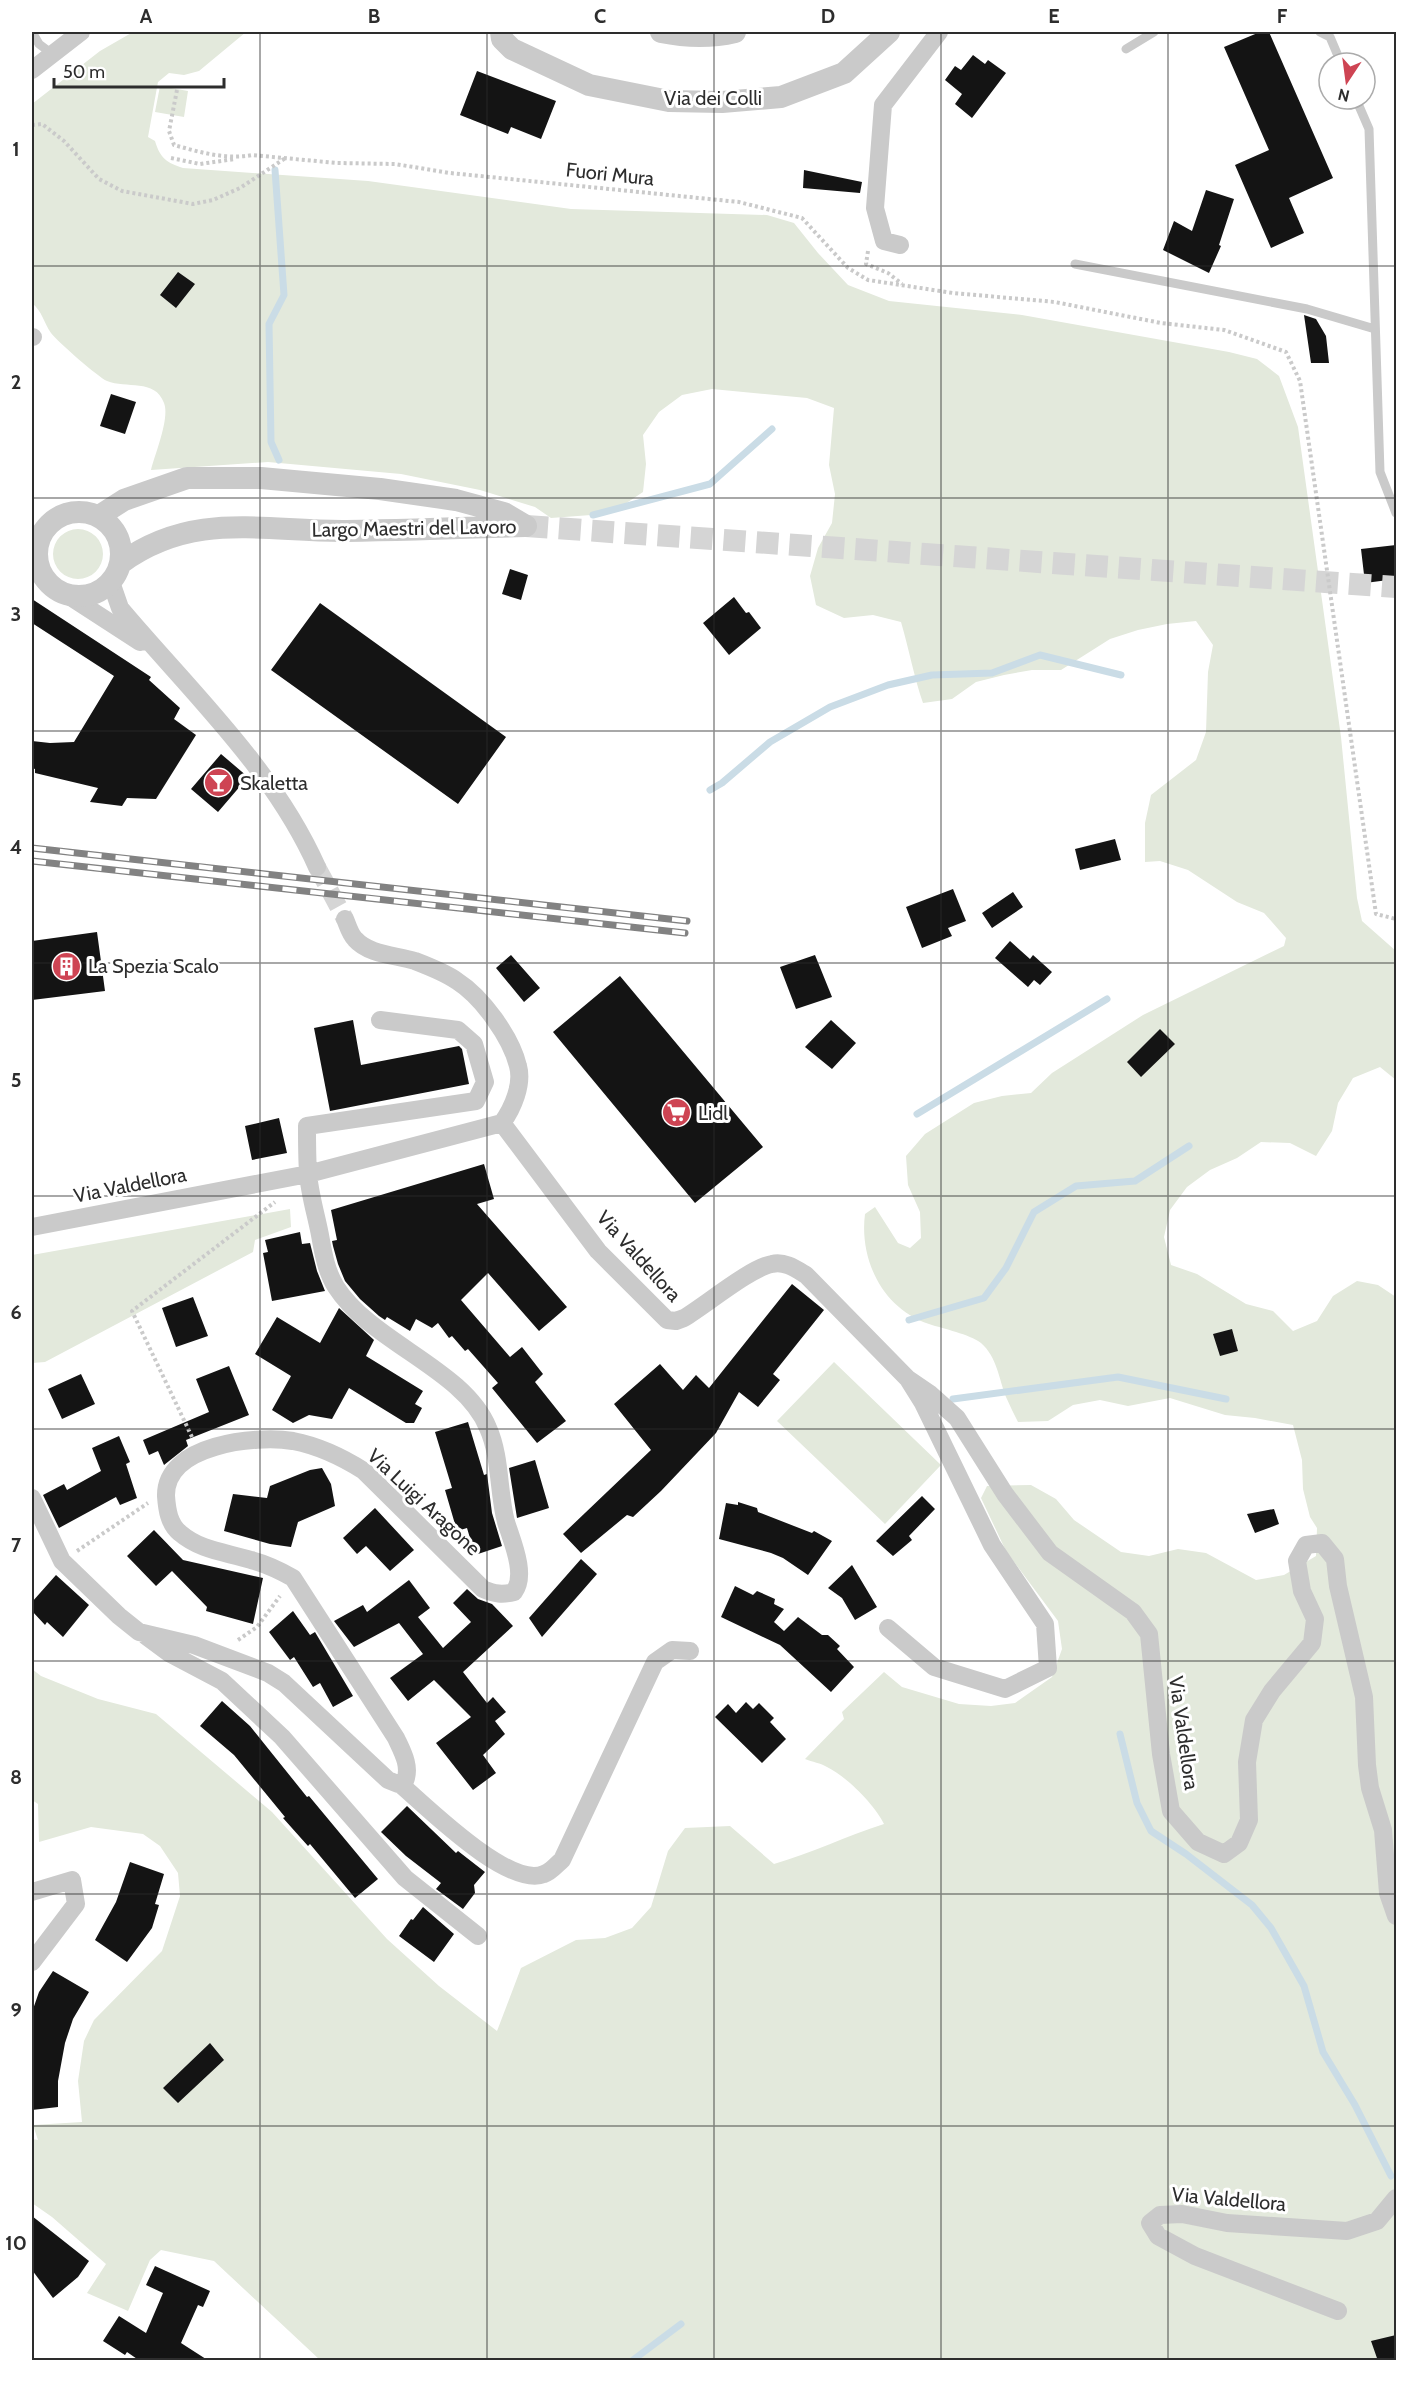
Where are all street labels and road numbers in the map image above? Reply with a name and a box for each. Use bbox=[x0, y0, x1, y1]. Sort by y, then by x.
street label: Via dei Colli bbox=[664, 86, 762, 110]
street label: Fuori Mura bbox=[565, 157, 656, 191]
street label: Largo Maestri del Lavoro bbox=[311, 514, 517, 542]
street label: Via Valdellora bbox=[72, 1162, 189, 1208]
street label: Via Valdellora bbox=[592, 1205, 686, 1307]
street label: Via Luigi Aragone bbox=[363, 1444, 485, 1560]
street label: Via Valdellora bbox=[1164, 1675, 1204, 1792]
street label: Via Valdellora bbox=[1171, 2182, 1287, 2216]

